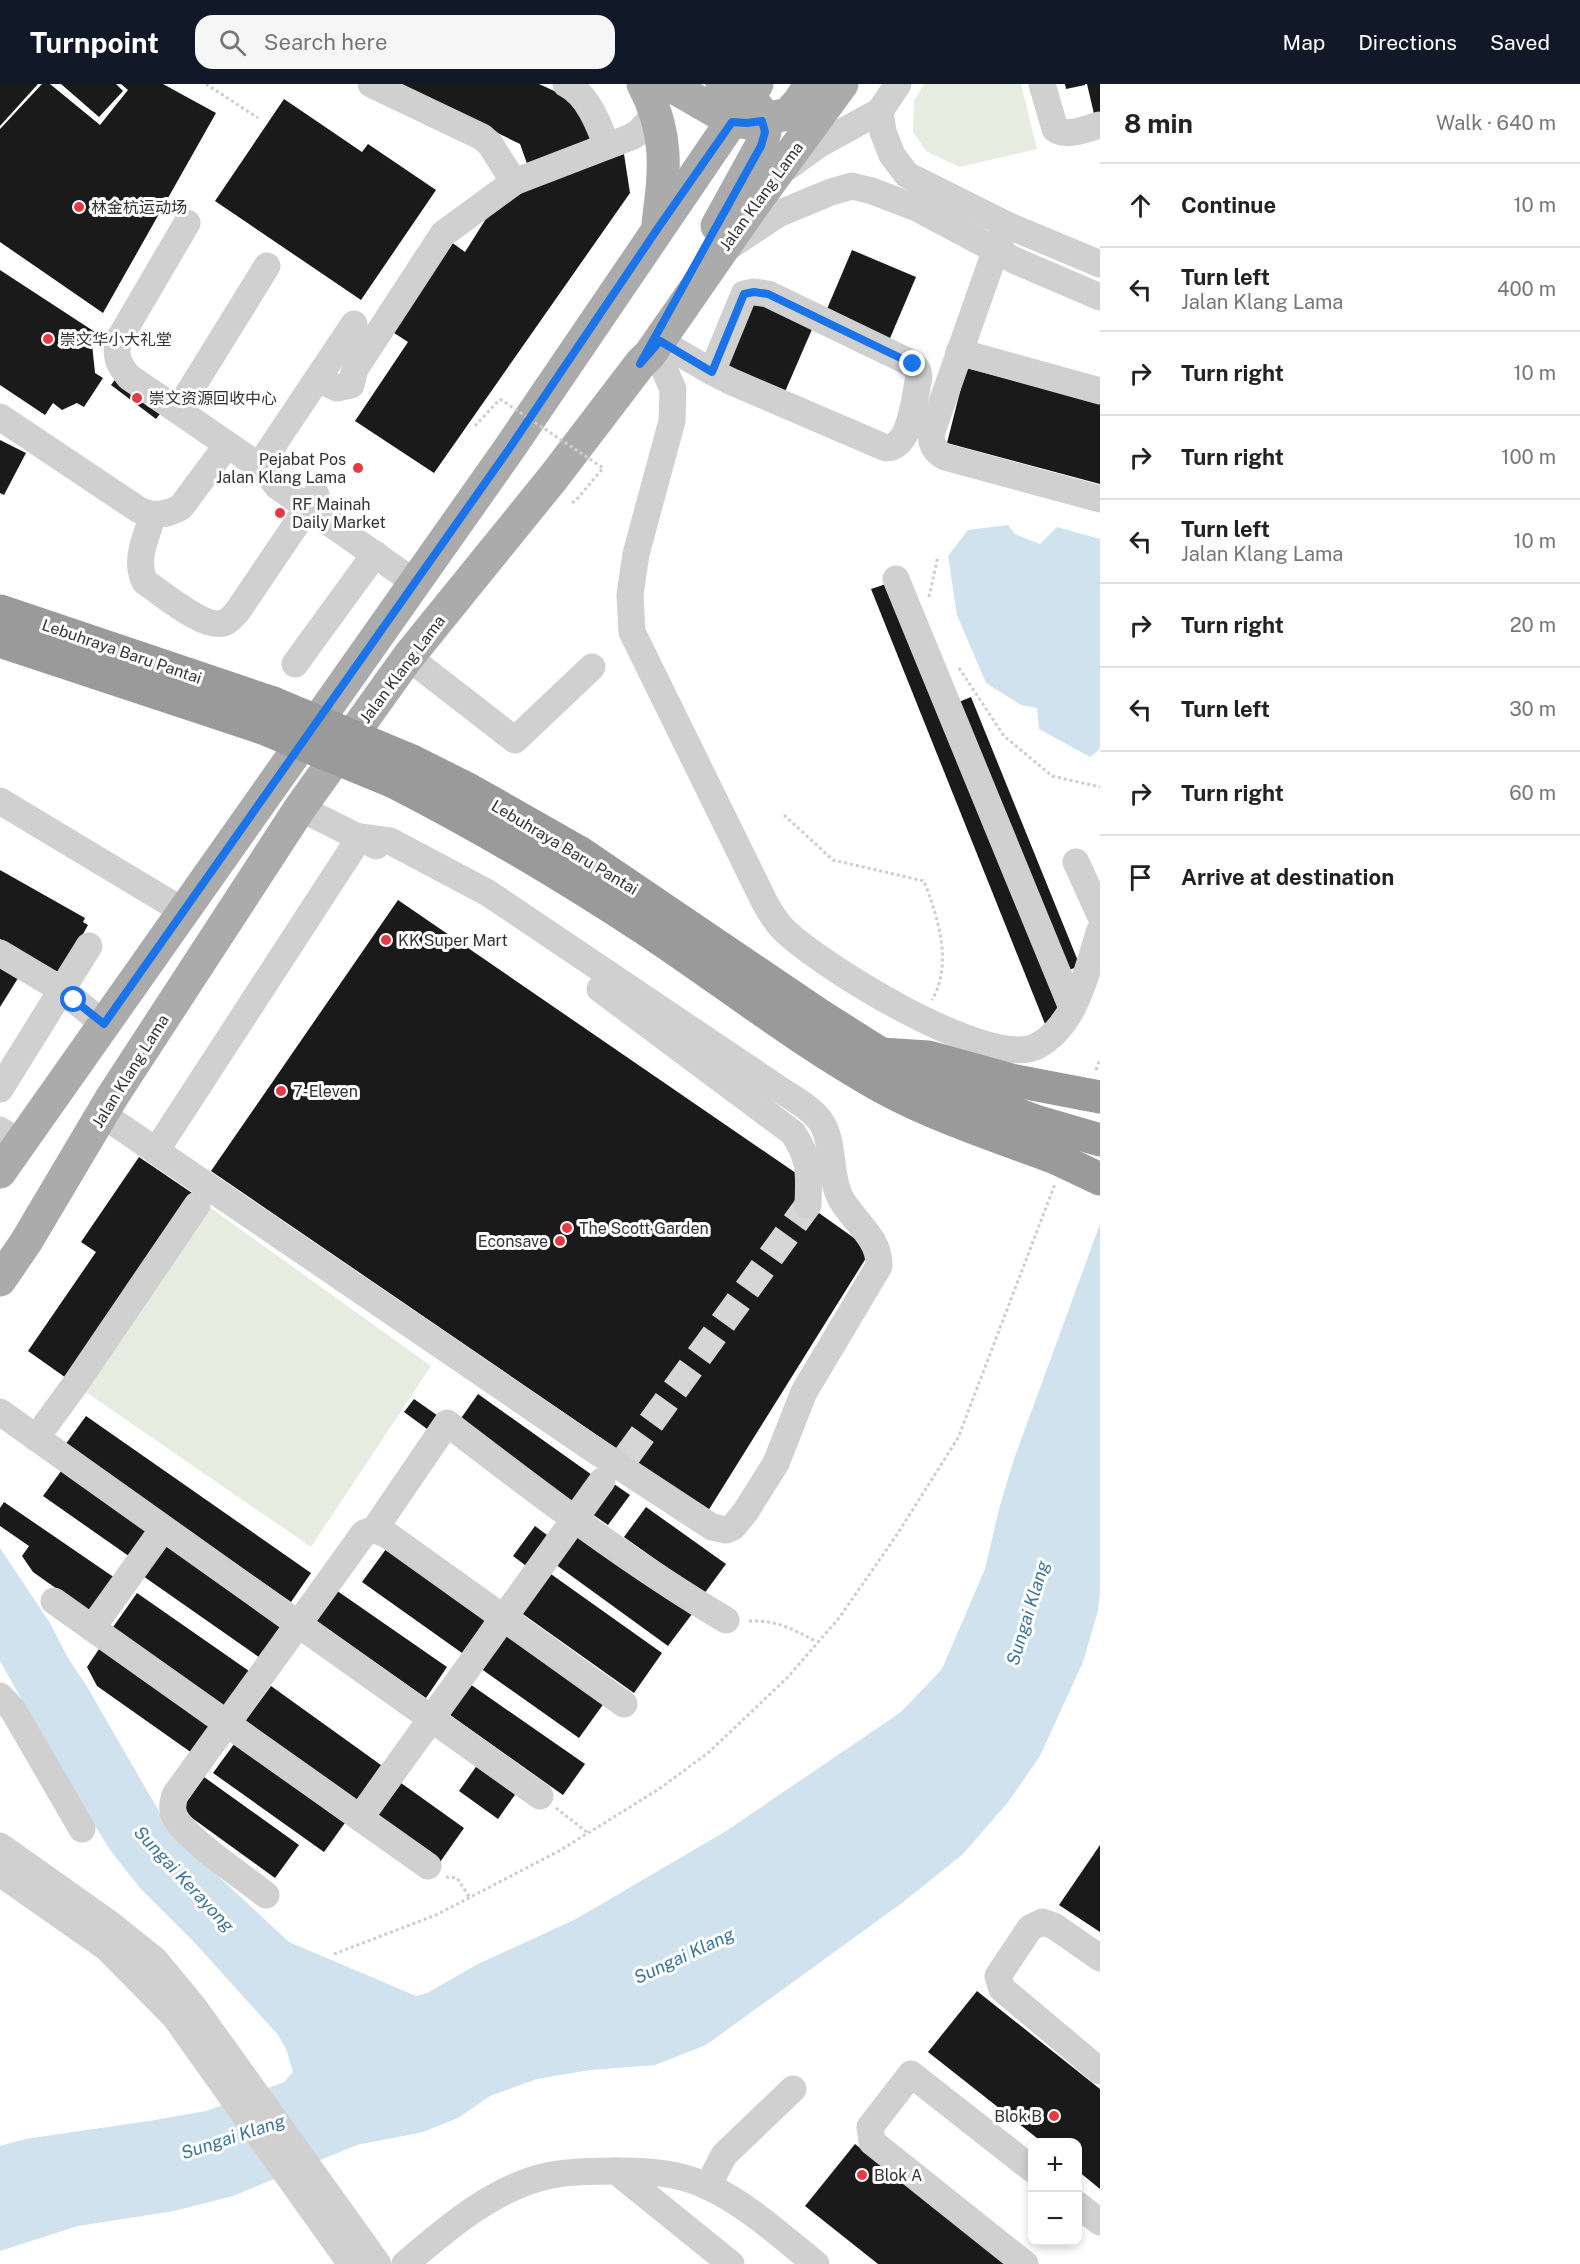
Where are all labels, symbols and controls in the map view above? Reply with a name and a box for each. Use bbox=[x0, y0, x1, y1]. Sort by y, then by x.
search box bbox=[195, 15, 615, 69]
text: Turnpoint bbox=[30, 26, 159, 59]
icon: search bbox=[216, 26, 249, 59]
text: Search here bbox=[264, 29, 387, 55]
text: Map bbox=[1283, 30, 1325, 55]
text: Directions bbox=[1358, 30, 1457, 55]
text: Saved bbox=[1490, 30, 1550, 55]
text: 8 min bbox=[1124, 108, 1193, 139]
text: Walk · 640 m bbox=[1436, 111, 1556, 135]
street label: Jalan Klang Lama bbox=[716, 138, 807, 254]
icon: ahead bbox=[1124, 189, 1157, 222]
text: Continue bbox=[1181, 192, 1276, 218]
text: 10 m bbox=[1513, 193, 1556, 217]
place label: 林金杭运动场 bbox=[91, 198, 187, 217]
marker: 林金杭运动场 bbox=[72, 200, 86, 214]
text: Turn left bbox=[1181, 264, 1270, 290]
icon: left bbox=[1124, 273, 1157, 306]
text: 400 m bbox=[1497, 277, 1556, 301]
text: Jalan Klang Lama bbox=[1181, 290, 1343, 314]
place label: 崇文华小大礼堂 bbox=[60, 330, 172, 349]
marker: 崇文华小大礼堂 bbox=[41, 332, 55, 346]
route end bbox=[899, 350, 925, 376]
icon: right bbox=[1124, 357, 1157, 390]
text: Turn right bbox=[1181, 360, 1284, 386]
text: 10 m bbox=[1513, 361, 1556, 385]
place label: 崇文资源回收中心 bbox=[149, 389, 277, 408]
marker: 崇文资源回收中心 bbox=[130, 391, 144, 405]
icon: right bbox=[1124, 441, 1157, 474]
text: Turn right bbox=[1181, 444, 1284, 470]
text: 100 m bbox=[1501, 445, 1556, 469]
place label: Pejabat Pos Jalan Klang Lama bbox=[216, 450, 346, 487]
marker: Pejabat Pos Jalan Klang Lama bbox=[351, 461, 365, 475]
place label: RF Mainah Daily Market bbox=[292, 495, 386, 532]
marker: RF Mainah Daily Market bbox=[273, 506, 287, 520]
text: Turn left bbox=[1181, 516, 1270, 542]
icon: left bbox=[1124, 525, 1157, 558]
text: 10 m bbox=[1513, 529, 1556, 553]
text: Jalan Klang Lama bbox=[1181, 542, 1343, 566]
icon: right bbox=[1124, 609, 1157, 642]
street label: Jalan Klang Lama bbox=[356, 612, 449, 727]
text: Turn right bbox=[1181, 612, 1284, 638]
text: 20 m bbox=[1510, 613, 1556, 637]
street label: Lebuhraya Baru Pantai bbox=[40, 615, 204, 688]
icon: left bbox=[1124, 693, 1157, 726]
text: Turn left bbox=[1181, 696, 1270, 722]
text: 30 m bbox=[1509, 697, 1556, 721]
icon: right bbox=[1124, 777, 1157, 810]
text: Turn right bbox=[1181, 780, 1284, 806]
text: 60 m bbox=[1509, 781, 1556, 805]
street label: Lebuhraya Baru Pantai bbox=[488, 796, 641, 899]
icon: arrive bbox=[1124, 861, 1157, 894]
text: Arrive at destination bbox=[1181, 864, 1394, 890]
place label: KK Super Mart bbox=[398, 931, 508, 950]
marker: KK Super Mart bbox=[379, 933, 393, 947]
route start bbox=[60, 986, 86, 1012]
street label: Jalan Klang Lama bbox=[88, 1011, 173, 1131]
place label: 7-Eleven bbox=[293, 1082, 358, 1101]
marker: 7-Eleven bbox=[274, 1084, 288, 1098]
place label: The Scott Garden bbox=[579, 1219, 709, 1238]
marker: The Scott Garden bbox=[560, 1221, 574, 1235]
place label: Econsave bbox=[478, 1232, 548, 1251]
marker: Econsave bbox=[553, 1234, 567, 1248]
water label: Sungai Klang bbox=[1002, 1558, 1053, 1668]
water label: Sungai Kerayong bbox=[130, 1821, 239, 1936]
water label: Sungai Klang bbox=[630, 1923, 738, 1988]
place label: Blok B bbox=[994, 2107, 1042, 2126]
marker: Blok B bbox=[1047, 2109, 1061, 2123]
water label: Sungai Klang bbox=[178, 2110, 288, 2163]
map controls bbox=[1028, 2138, 1082, 2246]
button: + bbox=[1028, 2138, 1082, 2192]
place label: Blok A bbox=[874, 2166, 922, 2185]
marker: Blok A bbox=[855, 2168, 869, 2182]
button: − bbox=[1028, 2192, 1082, 2246]

